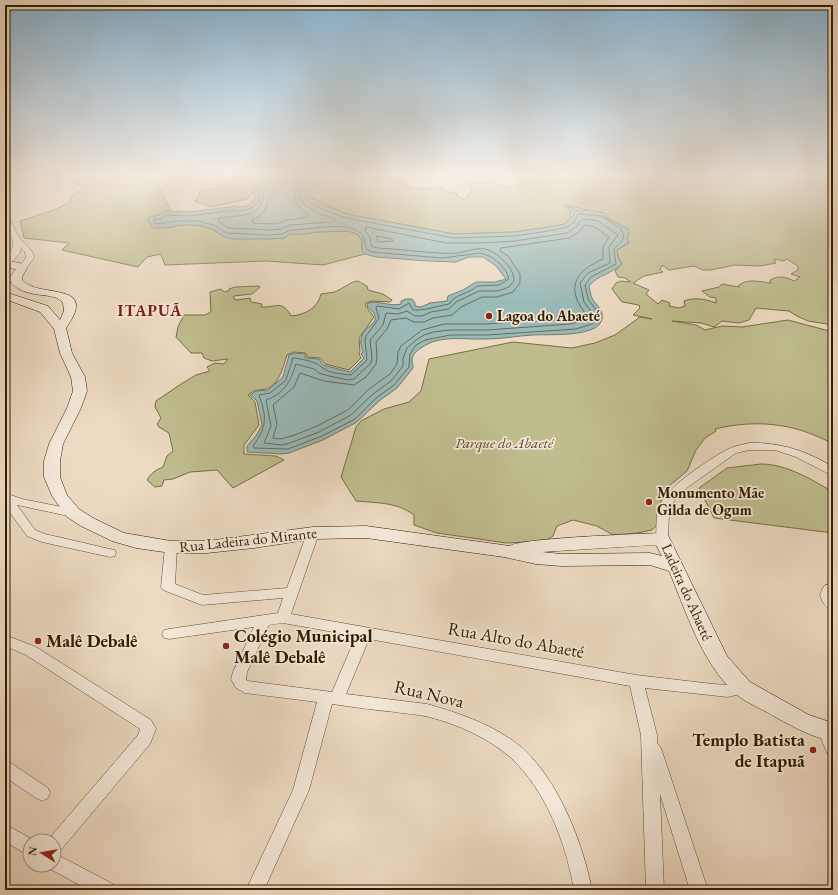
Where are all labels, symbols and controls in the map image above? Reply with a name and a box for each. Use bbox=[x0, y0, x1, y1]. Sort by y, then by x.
district label: ITAPUÃ bbox=[117, 300, 183, 321]
place label: Lagoa do Abaeté bbox=[497, 306, 600, 325]
marker: Lagoa do Abaeté bbox=[484, 311, 494, 321]
park label: Parque do Abaeté bbox=[455, 433, 555, 453]
place label: Monumento Mãe Gilda de Ogum bbox=[657, 483, 764, 519]
marker: Monumento Mãe Gilda de Ogum bbox=[644, 497, 654, 507]
street label: Rua Ladeira do Mirante bbox=[178, 523, 318, 556]
street label: Ladeira do Abaeté bbox=[658, 540, 717, 643]
street label: Rua Alto do Abaeté bbox=[446, 616, 586, 663]
place label: Colégio Municipal Malê Debalê bbox=[234, 624, 373, 668]
place label: Malê Debalê bbox=[46, 629, 138, 652]
marker: Malê Debalê bbox=[33, 636, 43, 646]
marker: Colégio Municipal Malê Debalê bbox=[221, 641, 231, 651]
street label: Rua Nova bbox=[392, 674, 467, 713]
place label: Templo Batista de Itapuã bbox=[692, 728, 805, 772]
marker: Templo Batista de Itapuã bbox=[808, 745, 818, 755]
north arrow bbox=[22, 833, 62, 873]
text: N bbox=[24, 845, 40, 857]

